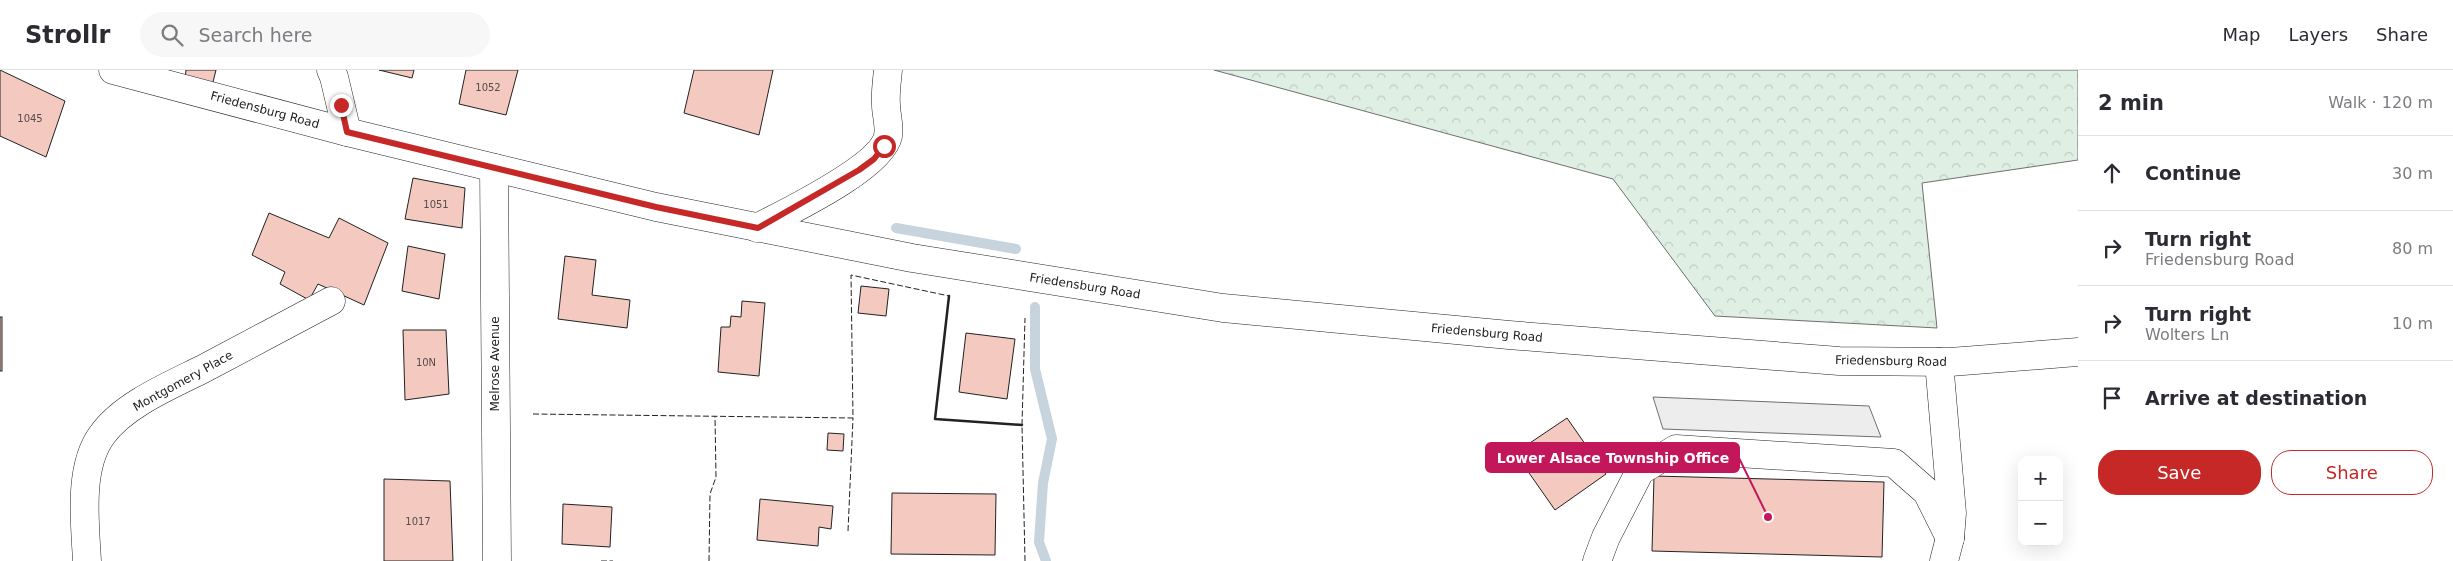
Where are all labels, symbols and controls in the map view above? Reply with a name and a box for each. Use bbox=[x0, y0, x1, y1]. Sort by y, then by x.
search box bbox=[140, 12, 490, 57]
text: Strollr bbox=[25, 21, 110, 49]
icon: search bbox=[158, 21, 186, 49]
text: Search here bbox=[198, 24, 313, 46]
text: Map bbox=[2222, 24, 2260, 45]
text: Layers bbox=[2288, 24, 2348, 45]
text: Share bbox=[2376, 24, 2428, 45]
house number: 1052 bbox=[475, 82, 501, 93]
street label: Friedensburg Road bbox=[209, 89, 321, 131]
text: 2 min bbox=[2098, 91, 2164, 115]
text: Walk · 120 m bbox=[2328, 93, 2433, 112]
route end bbox=[330, 94, 353, 117]
house number: 1045 bbox=[17, 113, 43, 124]
route start bbox=[873, 135, 896, 158]
icon: ahead bbox=[2098, 159, 2126, 187]
text: Continue bbox=[2145, 162, 2241, 184]
text: 30 m bbox=[2392, 164, 2433, 183]
house number: 1051 bbox=[423, 199, 449, 210]
text: Turn right bbox=[2145, 228, 2251, 250]
icon: right bbox=[2098, 234, 2126, 262]
text: 80 m bbox=[2392, 239, 2433, 258]
text: Friedensburg Road bbox=[2145, 250, 2294, 269]
street label: Friedensburg Road bbox=[1029, 270, 1141, 302]
text: Turn right bbox=[2145, 303, 2251, 325]
icon: right bbox=[2098, 309, 2126, 337]
text: 10 m bbox=[2392, 314, 2433, 333]
street label: Melrose Avenue bbox=[488, 316, 502, 412]
street label: Friedensburg Road bbox=[1431, 321, 1543, 345]
text: Wolters Ln bbox=[2145, 325, 2229, 344]
street label: Montgomery Place bbox=[131, 348, 235, 414]
street label: Friedensburg Road bbox=[1835, 353, 1947, 369]
house number: 10N bbox=[416, 357, 436, 368]
icon: arrive bbox=[2098, 384, 2126, 412]
text: Arrive at destination bbox=[2145, 387, 2367, 409]
callout: Lower Alsace Township Office bbox=[1486, 443, 1739, 472]
text: Lower Alsace Township Office bbox=[1497, 450, 1729, 466]
button: Save bbox=[2098, 450, 2261, 495]
button: Share bbox=[2271, 450, 2433, 495]
map controls bbox=[2018, 456, 2063, 546]
button: + bbox=[2018, 456, 2063, 501]
button: − bbox=[2018, 501, 2063, 546]
house number: 1017 bbox=[405, 516, 431, 527]

